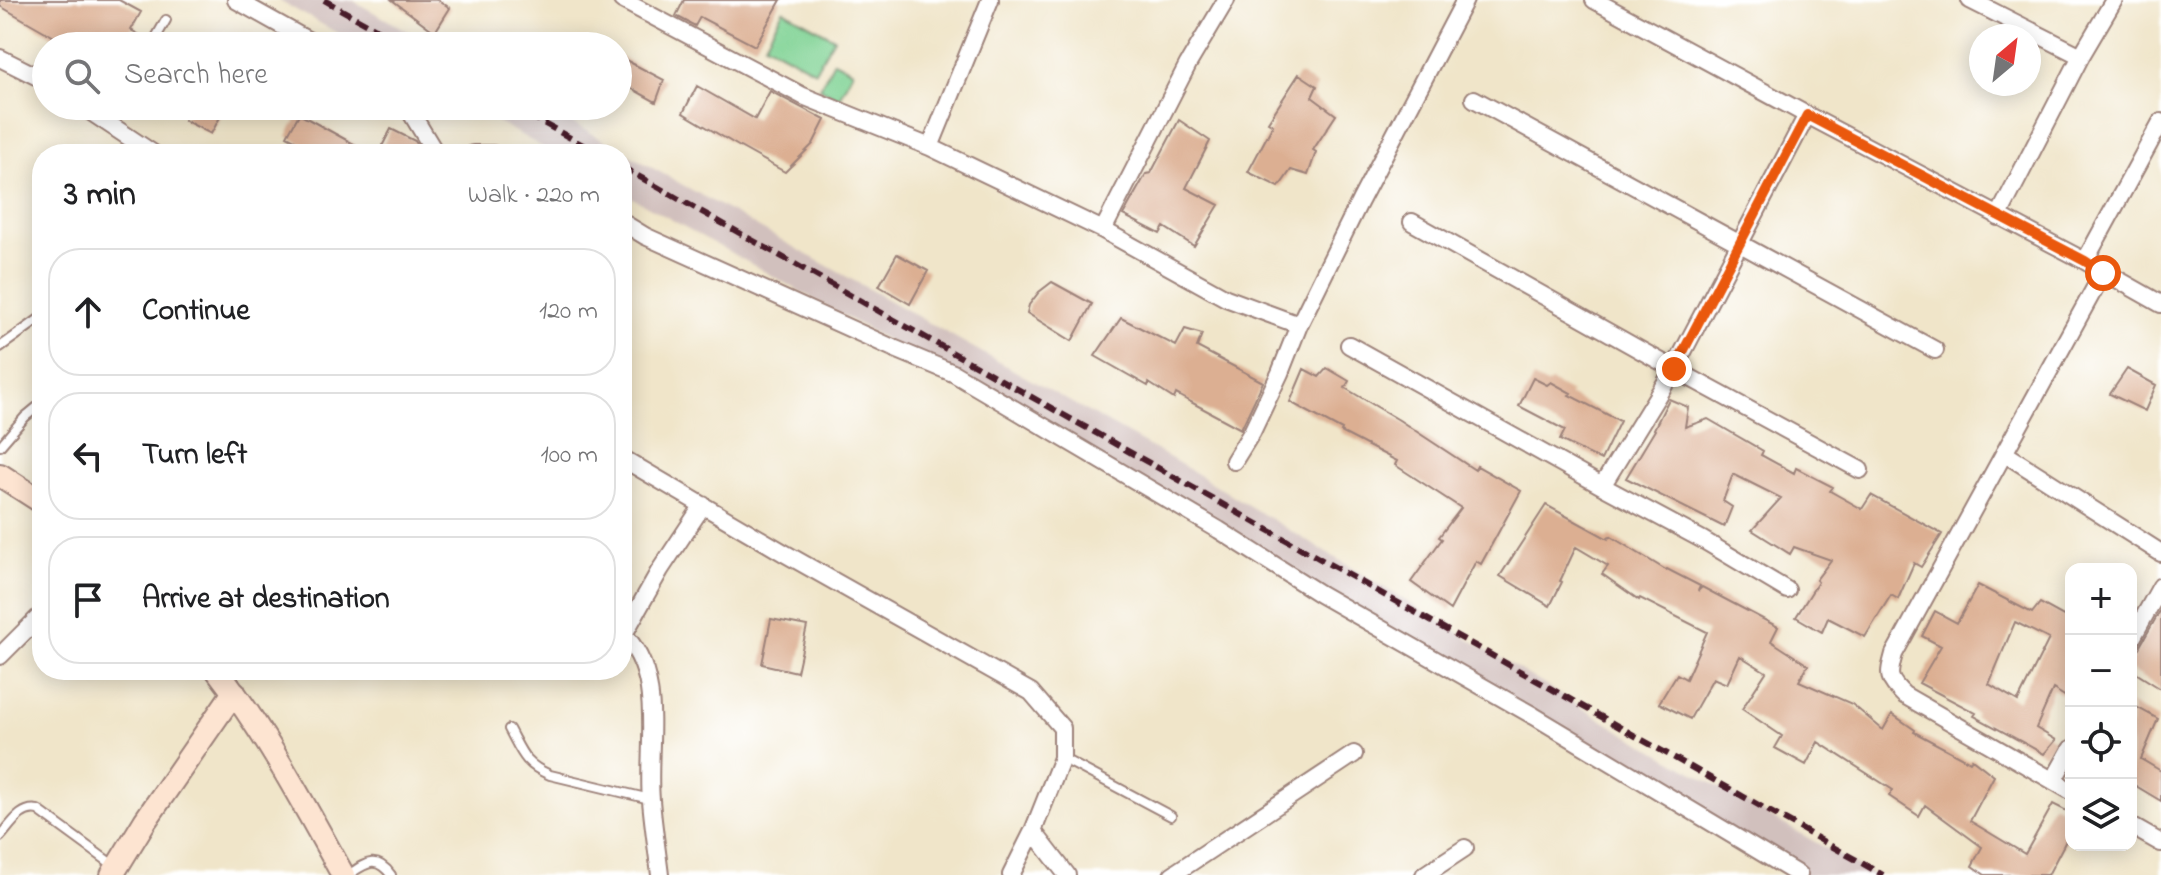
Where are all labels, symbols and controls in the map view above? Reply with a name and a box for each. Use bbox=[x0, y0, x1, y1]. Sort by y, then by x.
north arrow bbox=[1969, 24, 2041, 96]
search box bbox=[32, 32, 632, 120]
icon: search bbox=[60, 54, 104, 98]
text: Search here bbox=[124, 54, 268, 98]
text: 3 min bbox=[64, 171, 136, 221]
text: Walk · 220 m bbox=[468, 177, 600, 215]
route start bbox=[2085, 255, 2121, 291]
icon: ahead bbox=[66, 290, 110, 334]
text: Continue bbox=[142, 290, 250, 334]
text: 120 m bbox=[539, 293, 598, 331]
route end bbox=[1656, 351, 1692, 387]
icon: left bbox=[66, 434, 110, 478]
text: Turn left bbox=[142, 434, 247, 478]
text: 100 m bbox=[541, 437, 598, 475]
map controls bbox=[2065, 563, 2137, 851]
button: + bbox=[2065, 563, 2137, 635]
icon: arrive bbox=[66, 578, 110, 622]
text: Arrive at destination bbox=[142, 578, 390, 622]
button: − bbox=[2065, 635, 2137, 707]
button: locate bbox=[2065, 707, 2137, 779]
button: layers bbox=[2065, 779, 2137, 851]

